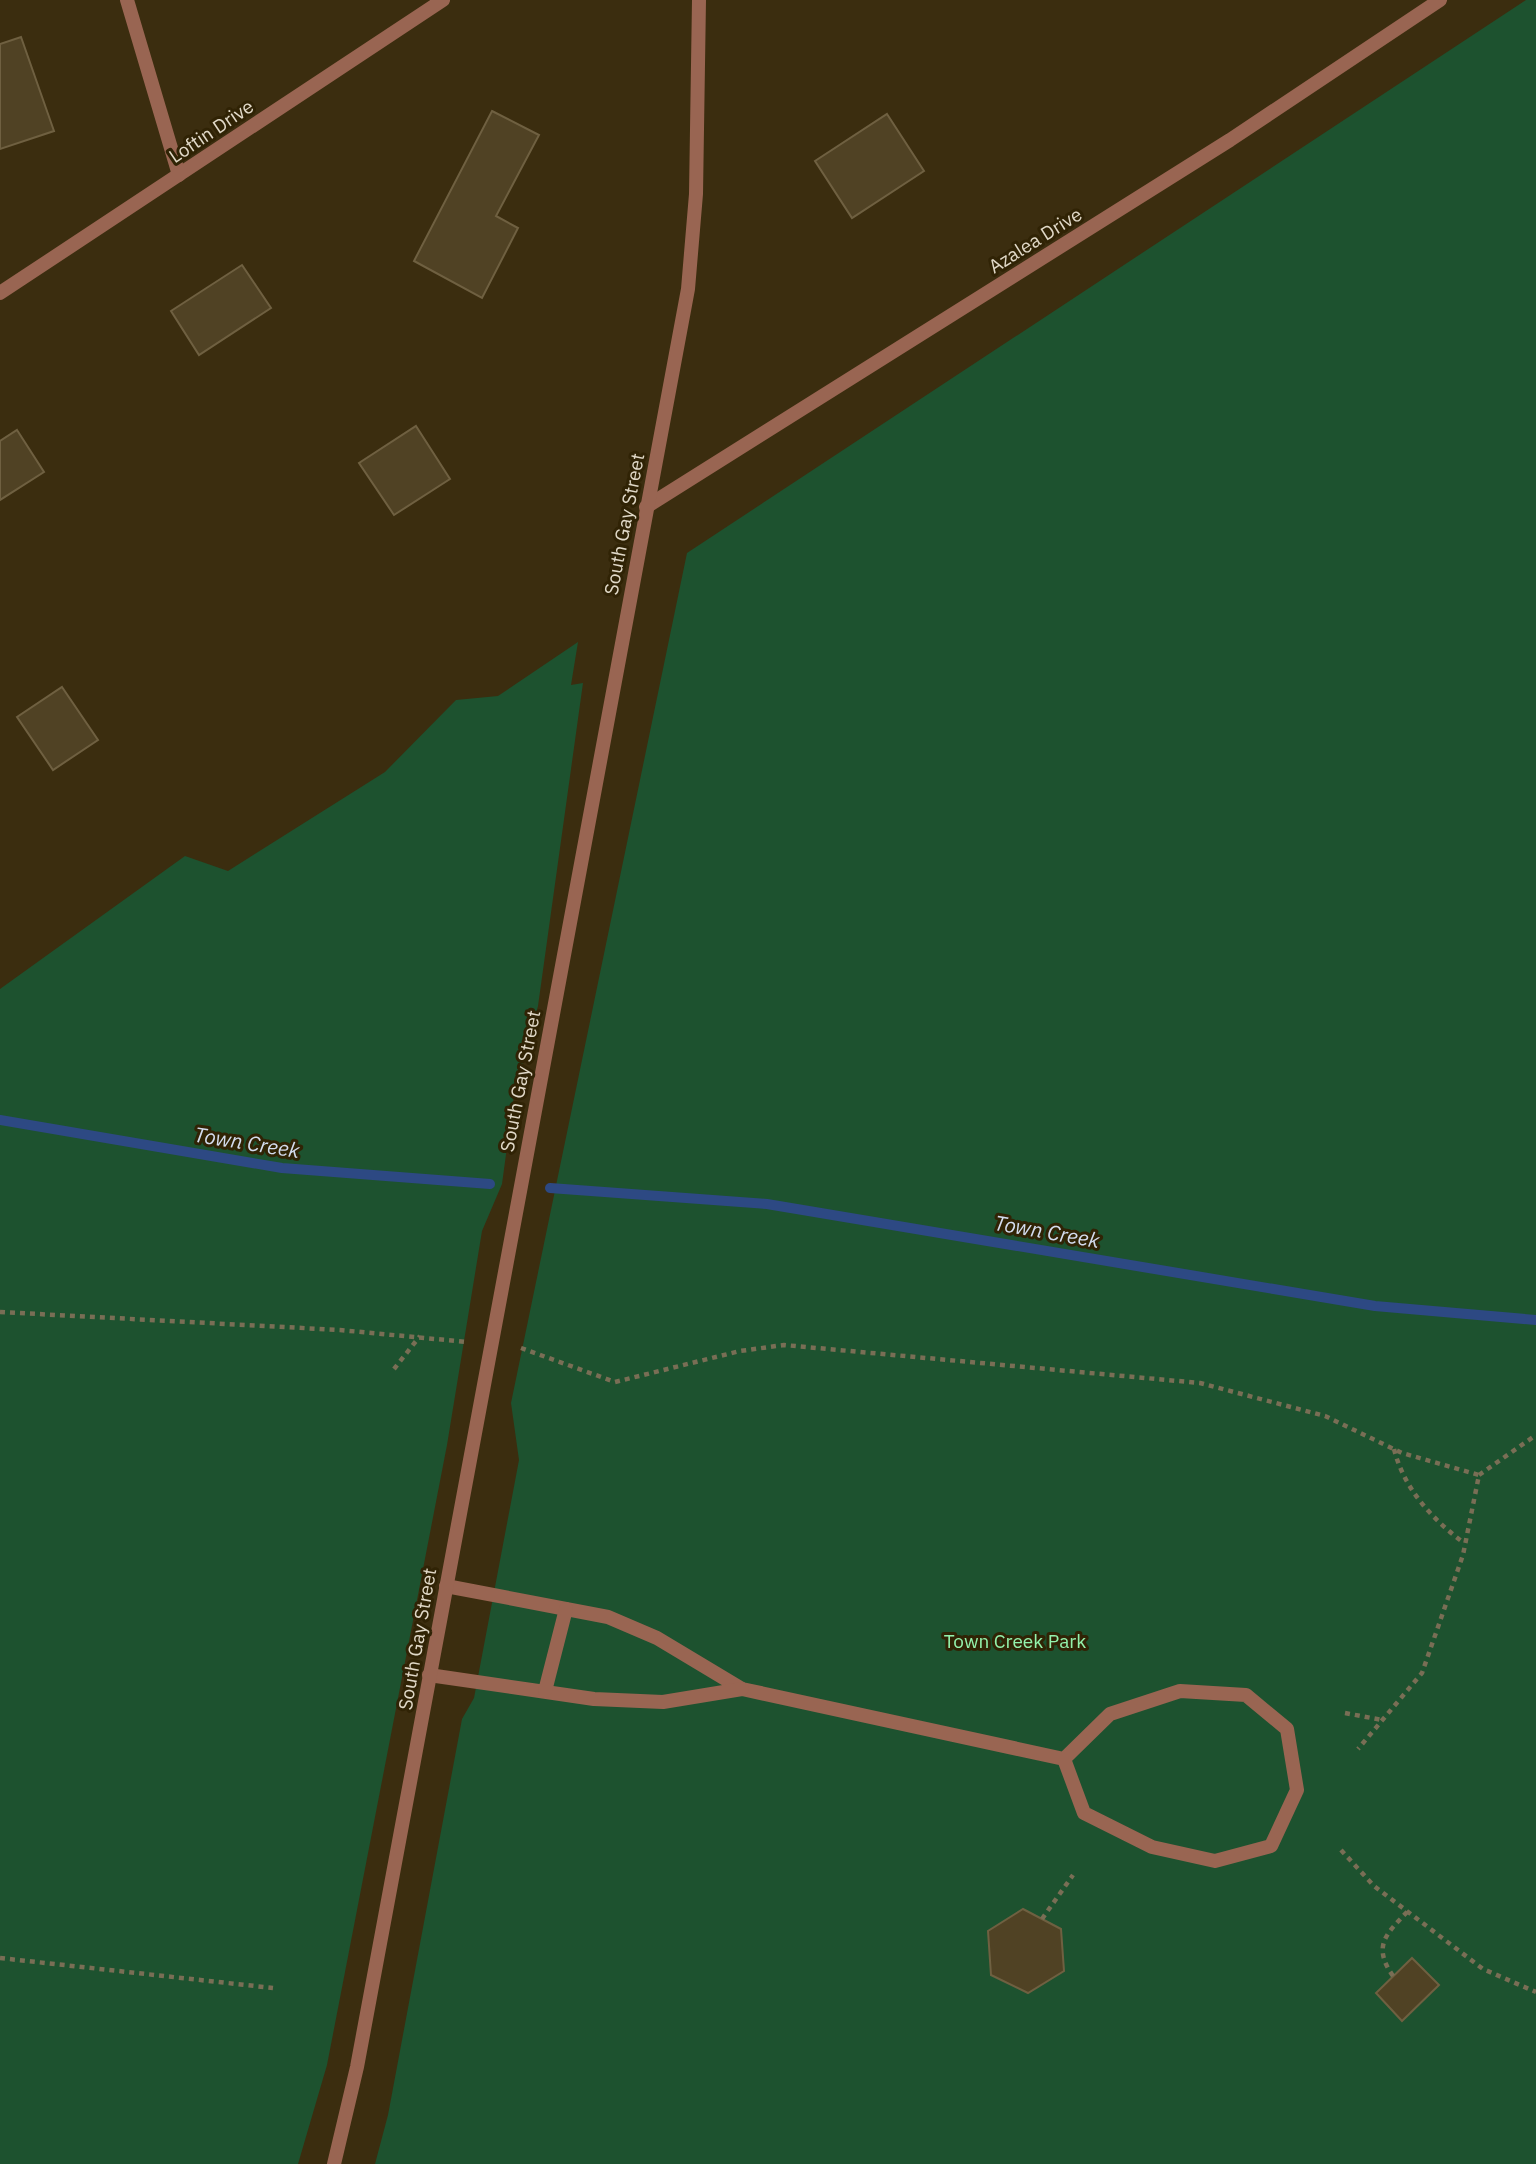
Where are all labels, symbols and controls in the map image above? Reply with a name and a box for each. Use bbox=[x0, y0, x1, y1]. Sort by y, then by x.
street label: Loftin Drive bbox=[164, 94, 258, 168]
street label: Azalea Drive bbox=[984, 202, 1086, 278]
street label: South Gay Street bbox=[599, 451, 649, 597]
street label: South Gay Street bbox=[495, 1008, 545, 1154]
water label: Town Creek bbox=[192, 1120, 303, 1164]
water label: Town Creek bbox=[992, 1208, 1103, 1254]
street label: South Gay Street bbox=[393, 1566, 441, 1712]
park label: Town Creek Park bbox=[944, 1629, 1086, 1653]

